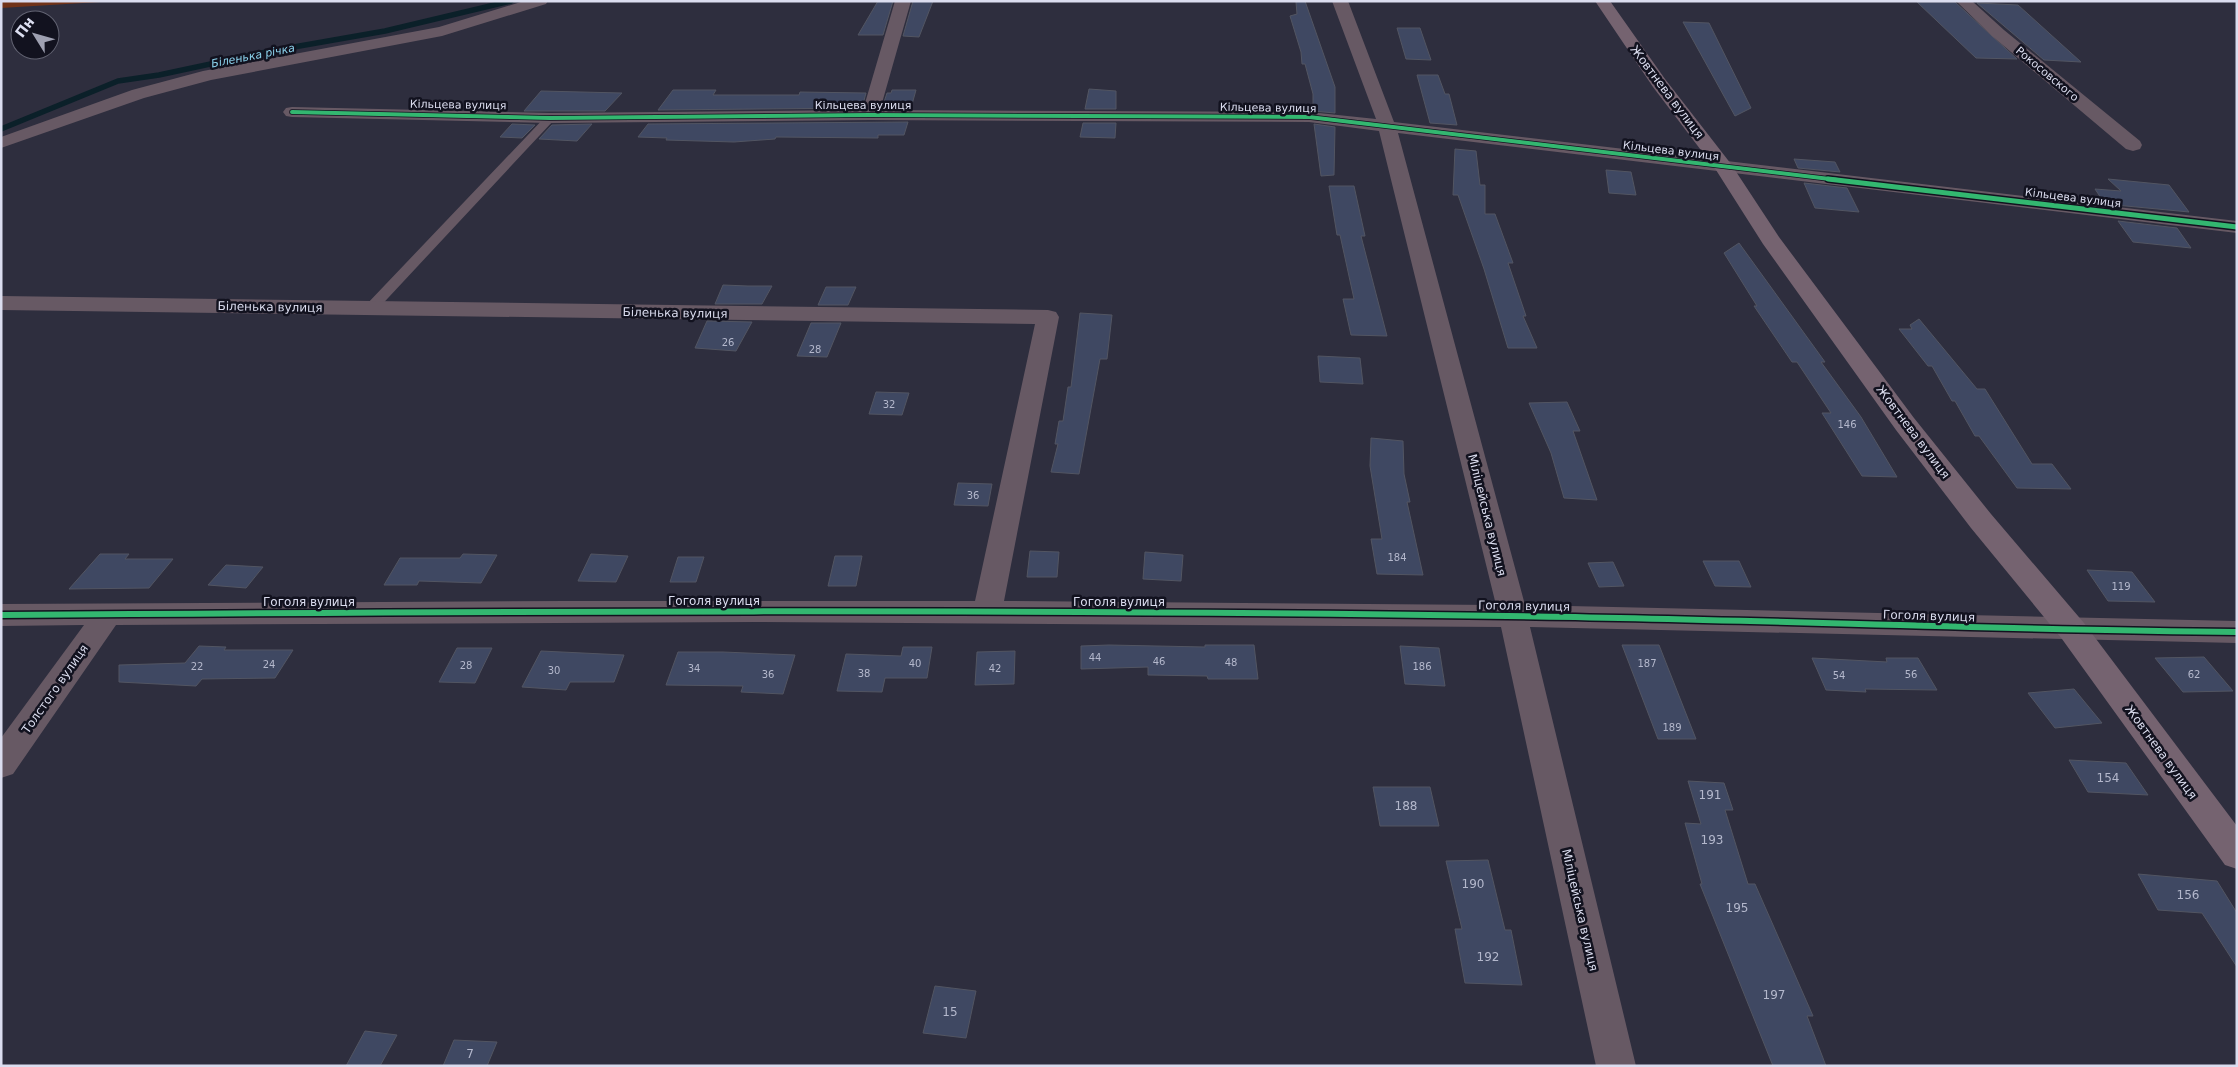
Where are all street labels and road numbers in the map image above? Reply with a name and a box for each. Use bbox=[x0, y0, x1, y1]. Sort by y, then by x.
street label: Жовтнева вулиця bbox=[1627, 43, 1707, 141]
street label: Рокосовского bbox=[2013, 44, 2081, 104]
street label: Кільцева вулиця bbox=[410, 98, 506, 112]
street label: Кільцева вулиця bbox=[815, 99, 911, 112]
street label: Кільцева вулиця bbox=[1220, 101, 1316, 115]
street label: Кільцева вулиця bbox=[1622, 139, 1720, 163]
street label: Кільцева вулиця bbox=[2024, 186, 2122, 210]
street label: Біленька вулиця bbox=[217, 299, 323, 315]
street label: Біленька вулиця bbox=[622, 305, 728, 321]
street label: Жовтнева вулиця bbox=[1873, 383, 1953, 481]
street label: Міліцейська вулиця bbox=[1465, 453, 1509, 577]
street label: Гоголя вулиця bbox=[668, 594, 760, 608]
street label: Гоголя вулиця bbox=[263, 595, 355, 609]
street label: Гоголя вулиця bbox=[1073, 595, 1165, 609]
street label: Гоголя вулиця bbox=[1478, 598, 1570, 614]
street label: Гоголя вулиця bbox=[1883, 607, 1975, 625]
street label: Толстого вулиця bbox=[18, 642, 91, 737]
street label: Жовтнева вулиця bbox=[2122, 702, 2200, 802]
street label: Міліцейська вулиця bbox=[1559, 847, 1601, 973]

